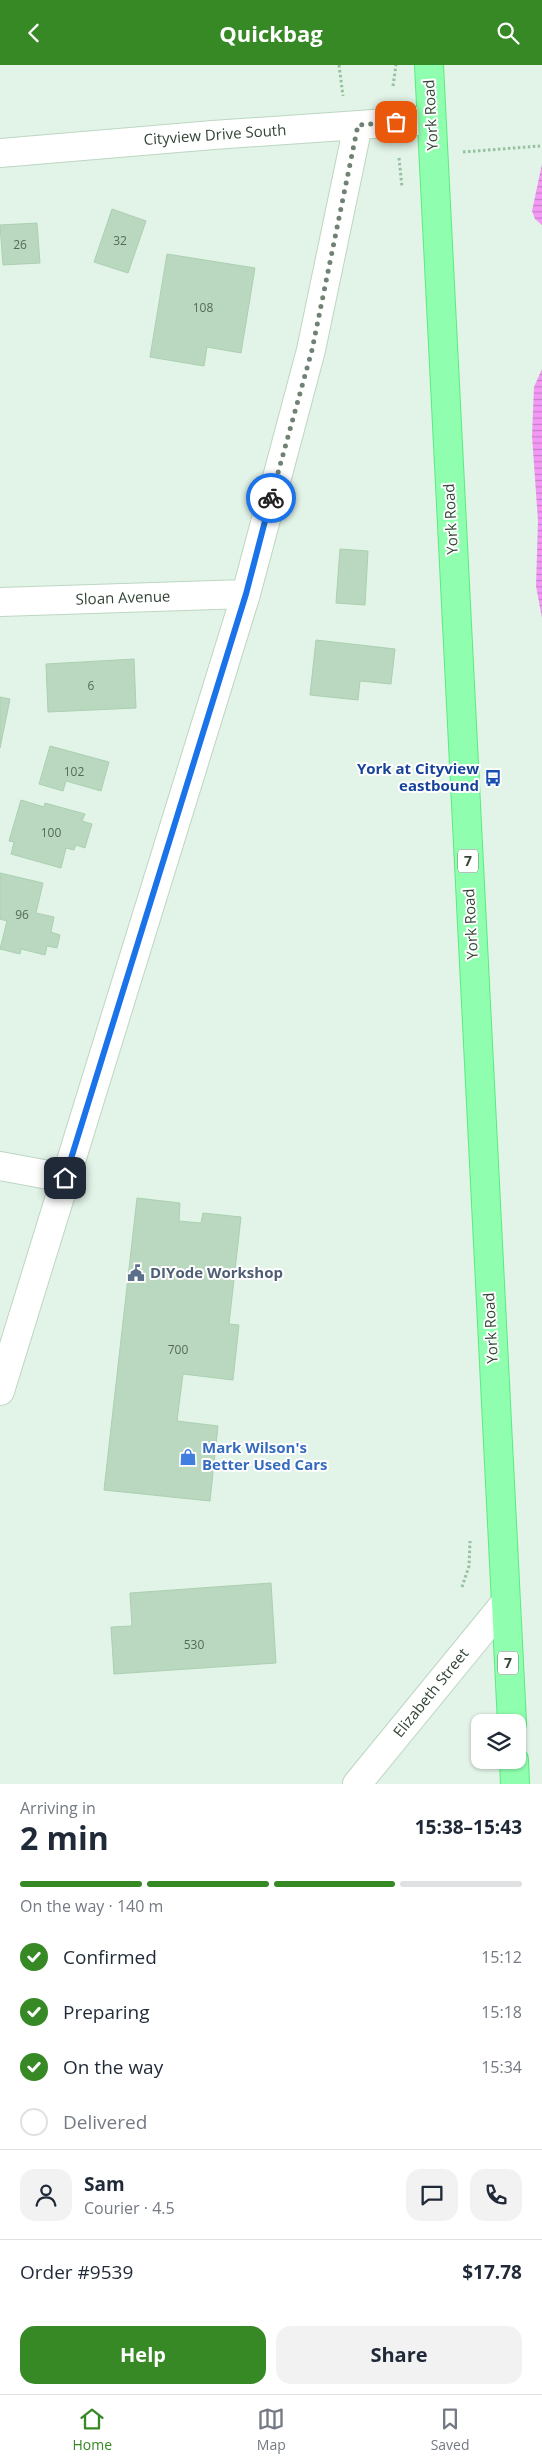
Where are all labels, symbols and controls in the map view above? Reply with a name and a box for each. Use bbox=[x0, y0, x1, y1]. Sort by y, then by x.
text: Quickbag bbox=[219, 18, 323, 48]
icon: back bbox=[20, 19, 48, 47]
icon: search bbox=[494, 19, 522, 47]
street label: York Road bbox=[418, 79, 442, 151]
pin bbox=[375, 101, 417, 143]
icon: bag bbox=[382, 108, 410, 136]
street label: Cityview Drive South bbox=[143, 119, 287, 149]
house number: 32 bbox=[113, 232, 127, 249]
house number: 26 bbox=[13, 236, 27, 253]
house number: 108 bbox=[193, 299, 213, 316]
courier bbox=[246, 473, 296, 523]
street label: York Road bbox=[438, 483, 462, 555]
icon: bike bbox=[257, 484, 285, 512]
street label: Sloan Avenue bbox=[75, 585, 171, 609]
house number: 6 bbox=[88, 677, 95, 694]
place label: York at Cityview eastbound bbox=[357, 758, 479, 795]
house number: 102 bbox=[64, 763, 84, 780]
bus stop icon: York at Cityview eastbound bbox=[483, 768, 503, 788]
house number: 100 bbox=[41, 824, 61, 841]
road number: 7 bbox=[458, 849, 478, 873]
street label: York Road bbox=[458, 888, 482, 960]
house number: 96 bbox=[15, 906, 29, 923]
pin bbox=[44, 1157, 86, 1199]
icon: home bbox=[51, 1164, 79, 1192]
place label: DIYode Workshop bbox=[150, 1262, 283, 1282]
public building icon: DIYode Workshop bbox=[126, 1263, 146, 1283]
street label: York Road bbox=[478, 1292, 502, 1364]
house number: 700 bbox=[168, 1341, 188, 1358]
place label: Mark Wilson's Better Used Cars bbox=[202, 1437, 327, 1474]
shop icon: Mark Wilson's Better Used Cars bbox=[178, 1447, 198, 1467]
house number: 530 bbox=[184, 1636, 204, 1653]
street label: Elizabeth Street bbox=[388, 1644, 472, 1741]
road number: 7 bbox=[498, 1651, 518, 1675]
map controls bbox=[471, 1714, 526, 1769]
button: layers bbox=[471, 1714, 526, 1769]
text: Arriving in bbox=[20, 1797, 96, 1819]
text: 15:38–15:43 bbox=[415, 1814, 522, 1840]
text: 2 min bbox=[20, 1816, 109, 1859]
text: On the way · 140 m bbox=[20, 1895, 163, 1917]
icon: check bbox=[20, 1943, 48, 1971]
text: Confirmed bbox=[63, 1944, 157, 1970]
text: 15:12 bbox=[481, 1946, 522, 1968]
icon: check bbox=[20, 1998, 48, 2026]
text: Preparing bbox=[63, 1999, 150, 2025]
text: 15:18 bbox=[481, 2001, 522, 2023]
icon: check bbox=[20, 2053, 48, 2081]
text: On the way bbox=[63, 2054, 163, 2080]
text: 15:34 bbox=[481, 2056, 522, 2078]
text: Delivered bbox=[63, 2109, 147, 2135]
button: person bbox=[20, 2169, 72, 2221]
button: chat bbox=[406, 2169, 458, 2221]
button: phone bbox=[470, 2169, 522, 2221]
text: Sam bbox=[84, 2171, 125, 2197]
text: Courier · 4.5 bbox=[84, 2197, 175, 2219]
text: Order #9539 bbox=[20, 2259, 133, 2285]
text: $17.78 bbox=[462, 2259, 522, 2285]
button: Help bbox=[20, 2326, 266, 2384]
button: Share bbox=[276, 2326, 522, 2384]
tab: Home bbox=[72, 2405, 112, 2454]
tab: Map bbox=[257, 2405, 286, 2454]
tab: Saved bbox=[431, 2405, 470, 2454]

